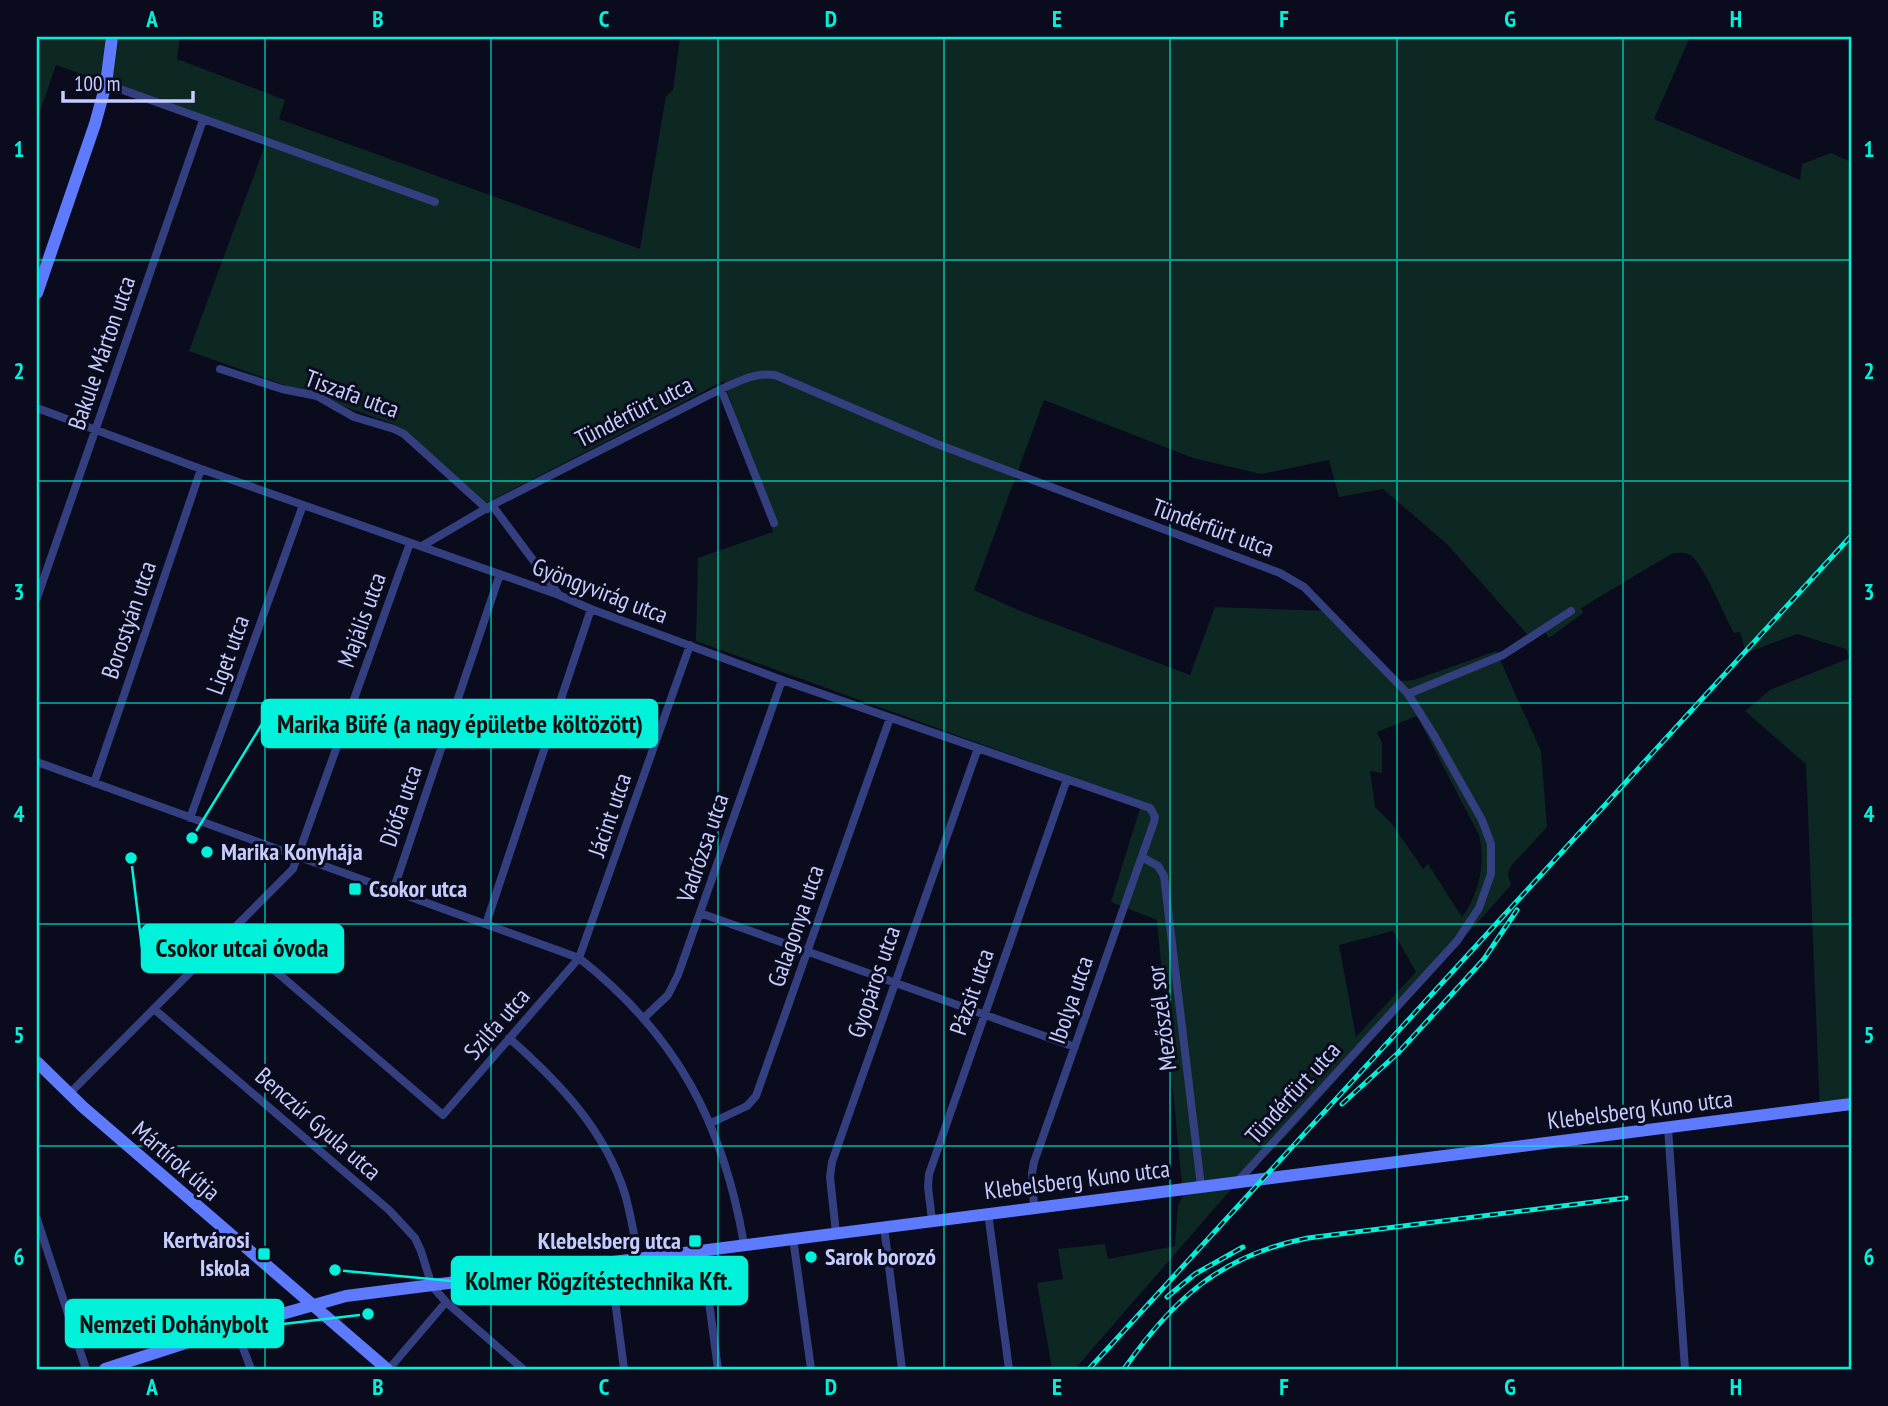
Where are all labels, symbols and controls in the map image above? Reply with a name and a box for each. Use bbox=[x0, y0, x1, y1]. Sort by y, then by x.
text: A bbox=[145, 4, 158, 33]
text: B bbox=[372, 4, 384, 33]
text: C bbox=[599, 4, 610, 33]
text: D bbox=[825, 4, 837, 33]
text: E bbox=[1052, 4, 1062, 33]
text: F bbox=[1279, 4, 1289, 33]
text: G bbox=[1504, 4, 1516, 33]
text: H bbox=[1730, 4, 1742, 33]
scale bar bbox=[63, 60, 192, 104]
text: 100 m bbox=[74, 70, 120, 97]
text: 1 bbox=[14, 134, 25, 163]
text: 1 bbox=[1864, 134, 1875, 163]
street label: Bakule Márton utca bbox=[61, 272, 142, 434]
text: 2 bbox=[14, 356, 25, 385]
text: 2 bbox=[1864, 356, 1875, 385]
street label: Tiszafa utca bbox=[301, 362, 404, 425]
street label: Tündérfürt utca bbox=[570, 369, 698, 454]
street label: Tündérfürt utca bbox=[1148, 491, 1278, 564]
street label: Gyöngyvirág utca bbox=[528, 551, 672, 631]
street label: Borostyán utca bbox=[94, 557, 163, 683]
street label: Majális utca bbox=[330, 568, 393, 671]
text: 3 bbox=[14, 577, 25, 606]
text: 3 bbox=[1864, 577, 1875, 606]
street label: Liget utca bbox=[199, 611, 256, 699]
callout: Marika Büfé (a nagy épületbe költözött) bbox=[262, 700, 657, 747]
text: Marika Büfé (a nagy épületbe költözött) bbox=[277, 707, 643, 740]
street label: Diófa utca bbox=[372, 761, 429, 850]
street label: Jácint utca bbox=[580, 769, 638, 862]
street label: Vadrózsa utca bbox=[669, 789, 736, 907]
text: 4 bbox=[14, 799, 25, 828]
text: 4 bbox=[1864, 799, 1875, 828]
place label: Marika Konyhája bbox=[221, 836, 363, 867]
marker: Marika Konyhája bbox=[199, 844, 215, 860]
street label: Galagonya utca bbox=[760, 861, 831, 991]
place label: Csokor utca bbox=[369, 873, 467, 904]
marker: Csokor utca bbox=[347, 881, 363, 897]
street label: Gyopáros utca bbox=[840, 922, 907, 1042]
callout: Csokor utcai óvoda bbox=[142, 925, 343, 972]
text: Csokor utcai óvoda bbox=[156, 931, 328, 964]
street label: Pázsit utca bbox=[942, 945, 1001, 1039]
street label: Ibolya utca bbox=[1041, 952, 1100, 1048]
street label: Mezőszél sor bbox=[1140, 963, 1183, 1072]
street label: Szilfa utca bbox=[457, 981, 536, 1066]
text: 5 bbox=[14, 1020, 25, 1049]
text: 5 bbox=[1864, 1020, 1875, 1049]
street label: Tündérfürt utca bbox=[1238, 1035, 1347, 1150]
street label: Benczúr Gyula utca bbox=[249, 1060, 388, 1187]
street label: Klebelsberg Kuno utca bbox=[1546, 1083, 1734, 1136]
street label: Mártírok útja bbox=[126, 1114, 227, 1207]
street label: Klebelsberg Kuno utca bbox=[983, 1153, 1171, 1206]
place label: Kertvárosi Iskola bbox=[163, 1224, 250, 1283]
place label: Klebelsberg utca bbox=[538, 1225, 681, 1256]
marker: Klebelsberg utca bbox=[687, 1233, 703, 1249]
place label: Sarok borozó bbox=[825, 1241, 936, 1272]
text: 6 bbox=[14, 1242, 25, 1271]
text: 6 bbox=[1864, 1242, 1875, 1271]
marker: Kertvárosi Iskola bbox=[256, 1246, 272, 1262]
marker: Sarok borozó bbox=[803, 1249, 819, 1265]
callout: Kolmer Rögzítéstechnika Kft. bbox=[452, 1257, 747, 1304]
text: Kolmer Rögzítéstechnika Kft. bbox=[465, 1264, 733, 1297]
callout: Nemzeti Dohánybolt bbox=[66, 1300, 283, 1347]
text: Nemzeti Dohánybolt bbox=[80, 1307, 269, 1340]
text: A bbox=[145, 1372, 158, 1401]
text: B bbox=[372, 1372, 384, 1401]
text: C bbox=[599, 1372, 610, 1401]
text: D bbox=[825, 1372, 837, 1401]
text: E bbox=[1052, 1372, 1062, 1401]
text: F bbox=[1279, 1372, 1289, 1401]
text: G bbox=[1504, 1372, 1516, 1401]
text: H bbox=[1730, 1372, 1742, 1401]

